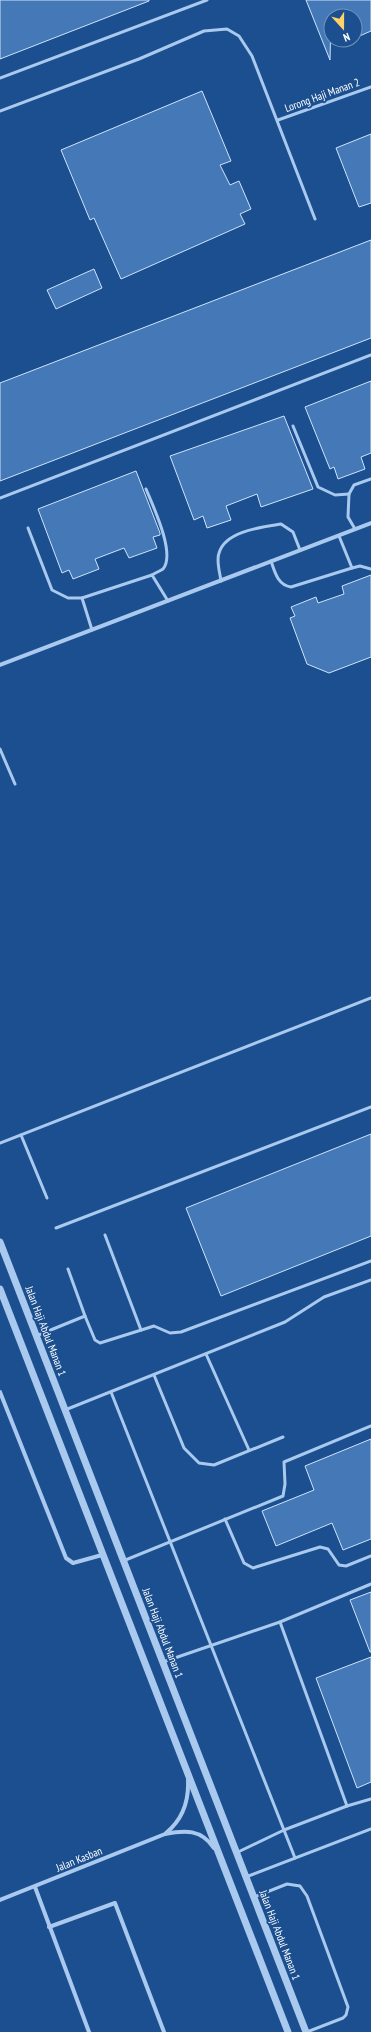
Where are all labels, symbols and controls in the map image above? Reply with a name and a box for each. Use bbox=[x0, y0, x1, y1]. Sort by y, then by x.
north arrow bbox=[323, 8, 363, 48]
text: N bbox=[341, 30, 352, 45]
street label: Lorong Haji Manan 2 bbox=[283, 75, 361, 115]
street label: Jalan Haji Abdul Manan 1 bbox=[22, 1283, 70, 1378]
street label: Jalan Haji Abdul Manan 1 bbox=[139, 1585, 187, 1680]
street label: Jalan Kasban bbox=[53, 1843, 104, 1875]
street label: Jalan Haji Abdul Manan 1 bbox=[256, 1887, 304, 1982]

